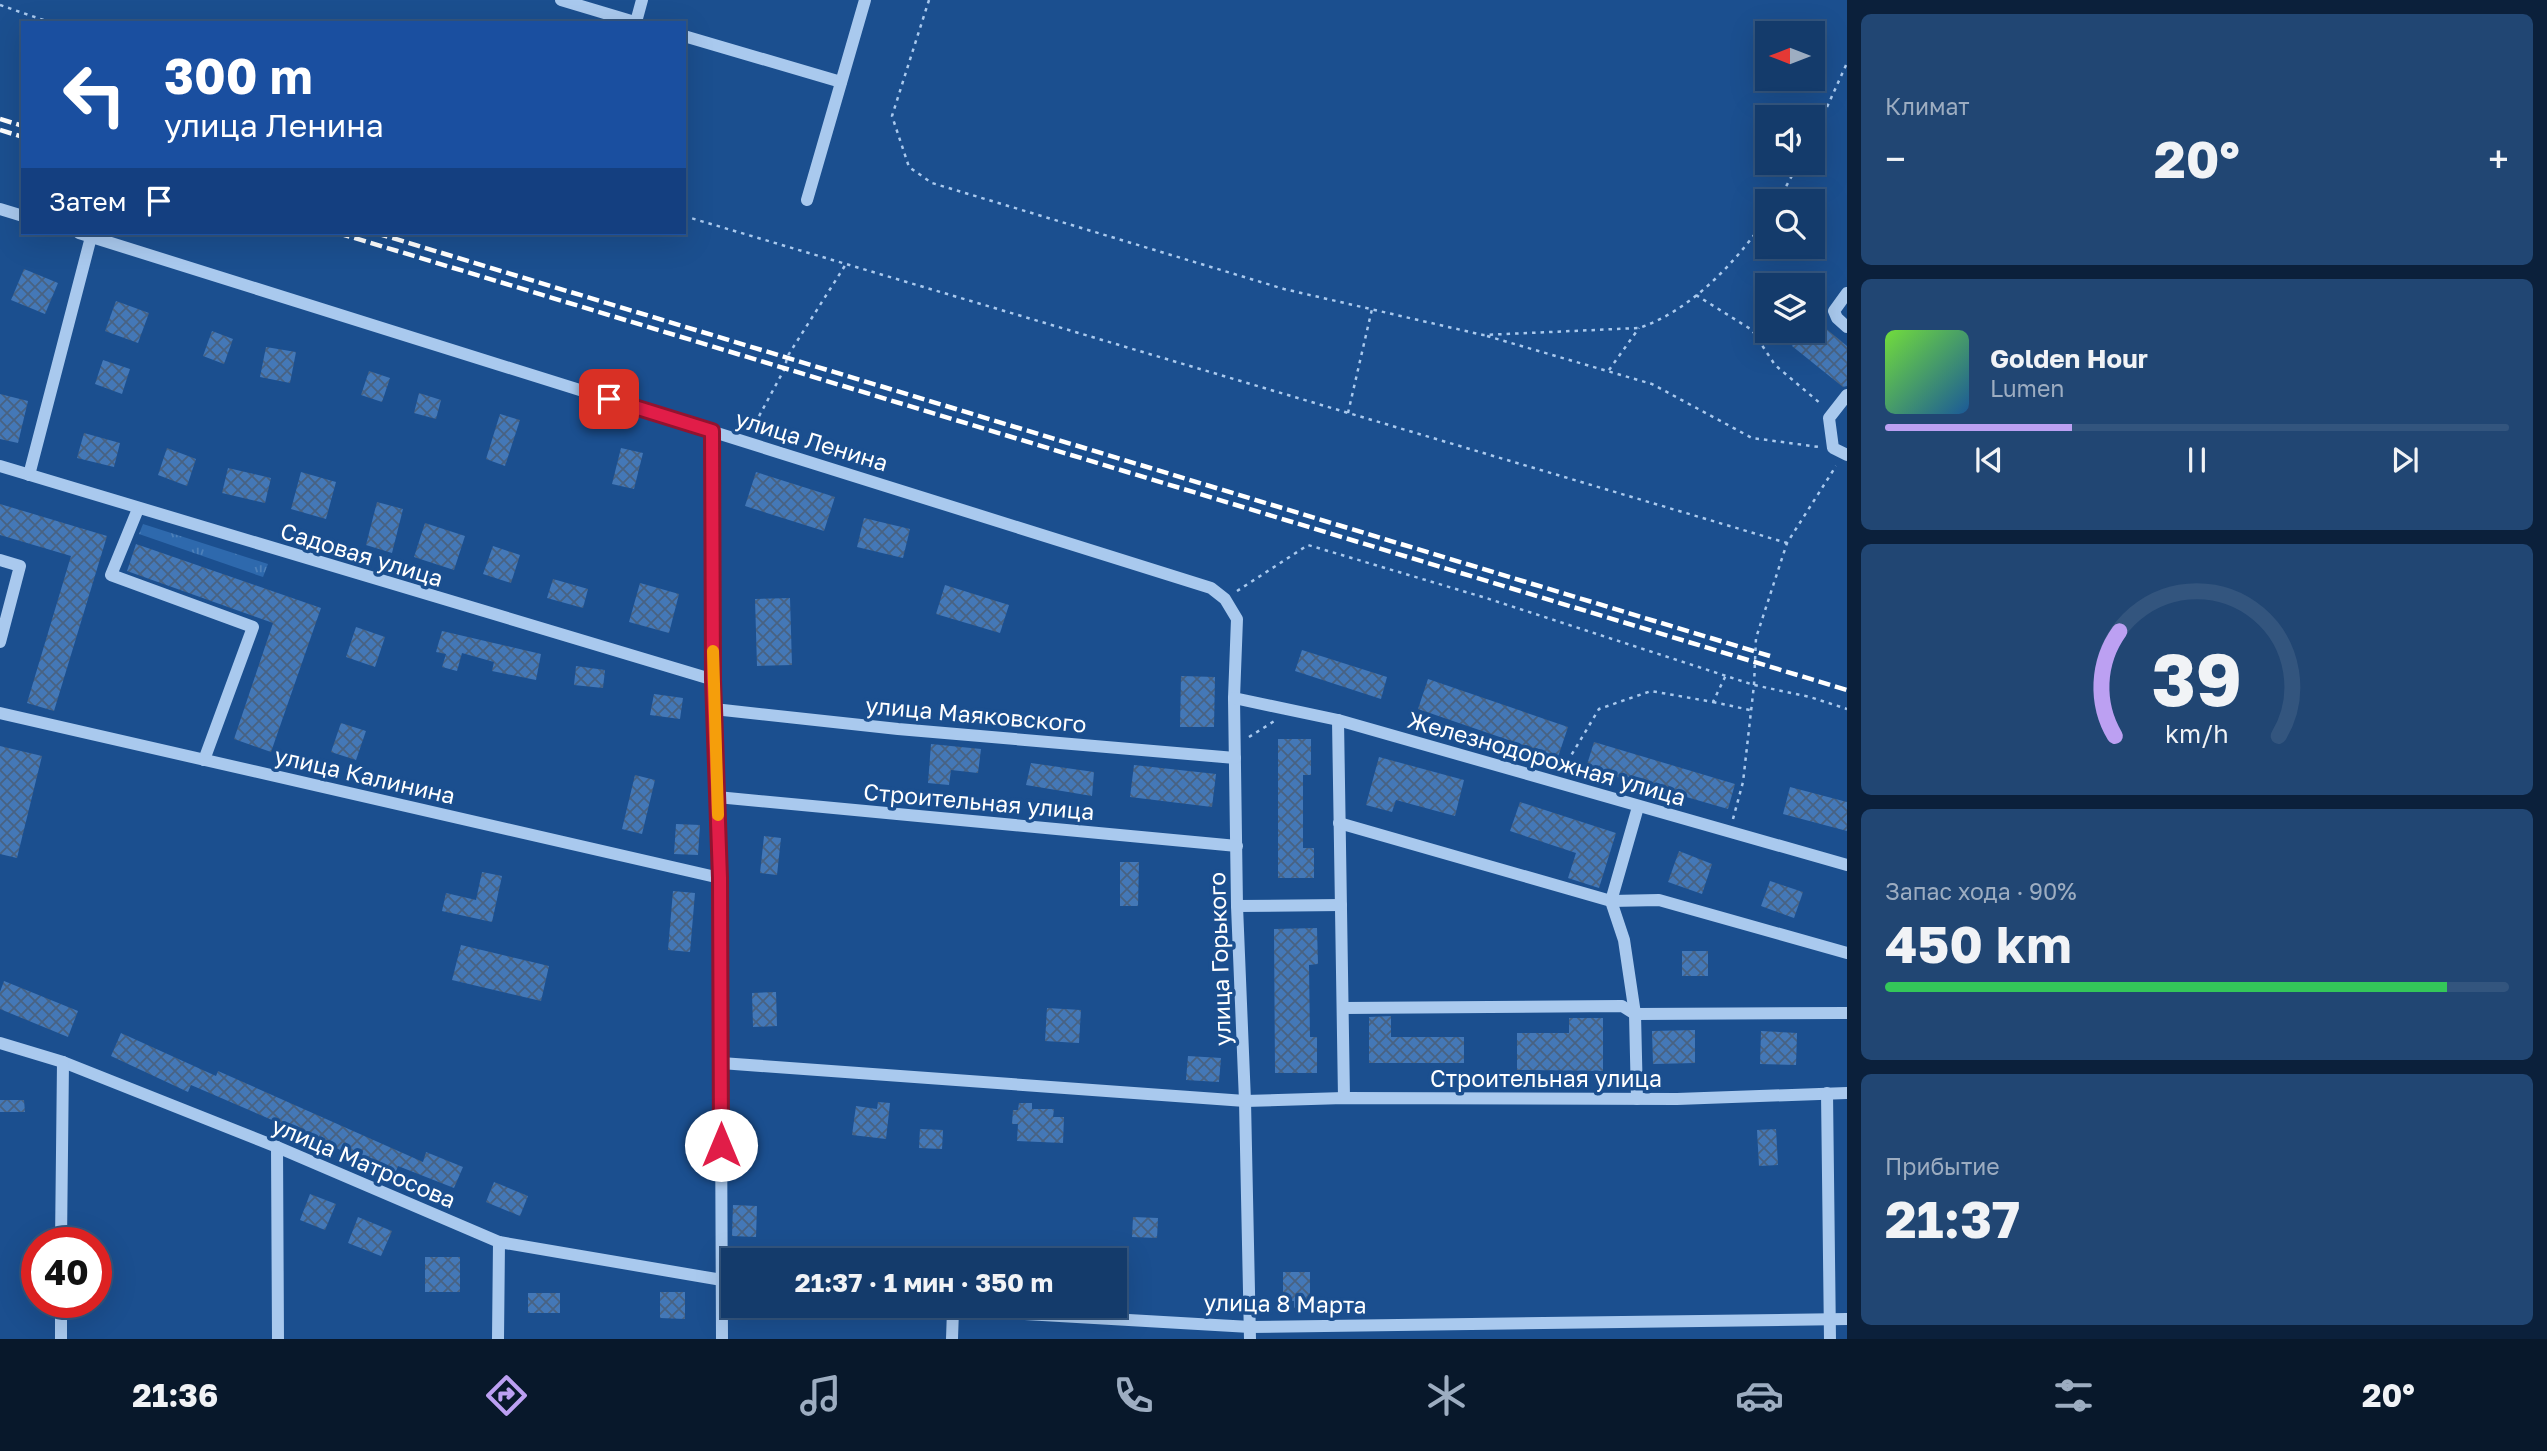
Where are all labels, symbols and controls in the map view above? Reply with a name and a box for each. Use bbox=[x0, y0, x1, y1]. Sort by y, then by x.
north arrow bbox=[1755, 21, 1825, 91]
map controls bbox=[1755, 21, 1825, 343]
text: 300 m bbox=[164, 46, 313, 105]
icon: left bbox=[49, 49, 140, 140]
text: Климат bbox=[1885, 92, 1970, 120]
button: sound bbox=[1755, 105, 1825, 175]
text: улица Ленина bbox=[164, 106, 384, 144]
text: 20° bbox=[2154, 127, 2240, 189]
text: − bbox=[1885, 136, 1906, 181]
text: + bbox=[2488, 136, 2509, 181]
icon: arrive bbox=[140, 182, 178, 220]
text: Затем bbox=[49, 186, 126, 217]
button: search bbox=[1755, 189, 1825, 259]
button: layers bbox=[1755, 273, 1825, 343]
text: Golden Hour bbox=[1990, 343, 2148, 374]
pin bbox=[579, 369, 639, 429]
text: Lumen bbox=[1990, 374, 2064, 402]
icon: arrive bbox=[590, 380, 628, 418]
street label: улица Ленина bbox=[732, 404, 892, 476]
icon: previous bbox=[1970, 441, 2008, 479]
icon: pause bbox=[2178, 441, 2216, 479]
icon: next bbox=[2386, 441, 2424, 479]
street label: Садовая улица bbox=[277, 516, 447, 592]
text: 39 bbox=[2152, 635, 2242, 722]
street label: улица Маяковского bbox=[864, 690, 1088, 738]
street label: Железнодорожная улица bbox=[1405, 705, 1689, 811]
text: km/h bbox=[2165, 717, 2229, 748]
street label: улица Калинина bbox=[272, 741, 458, 809]
street label: Строительная улица bbox=[862, 777, 1096, 825]
street label: улица Горького bbox=[1202, 871, 1236, 1047]
text: Запас хода · 90% bbox=[1885, 877, 2077, 905]
text: 450 km bbox=[1885, 912, 2072, 974]
street label: Строительная улица bbox=[1430, 1064, 1662, 1092]
position arrow bbox=[684, 1108, 758, 1182]
street label: улица Матросова bbox=[268, 1111, 460, 1213]
text: Прибытие bbox=[1885, 1152, 2000, 1180]
text: 21:37 bbox=[1885, 1187, 2020, 1249]
speed limit sign: 40 bbox=[21, 1227, 112, 1318]
text: 21:37 · 1 мин · 350 m bbox=[795, 1267, 1053, 1298]
street label: улица 8 Марта bbox=[1203, 1288, 1367, 1318]
icon: directions bbox=[482, 1371, 531, 1420]
icon: music bbox=[796, 1371, 845, 1420]
icon: phone bbox=[1109, 1371, 1158, 1420]
icon: climate bbox=[1422, 1371, 1471, 1420]
icon: car bbox=[1735, 1371, 1784, 1420]
icon: filters bbox=[2049, 1371, 2098, 1420]
text: 21:36 bbox=[132, 1376, 218, 1414]
text: 20° bbox=[2362, 1376, 2415, 1414]

